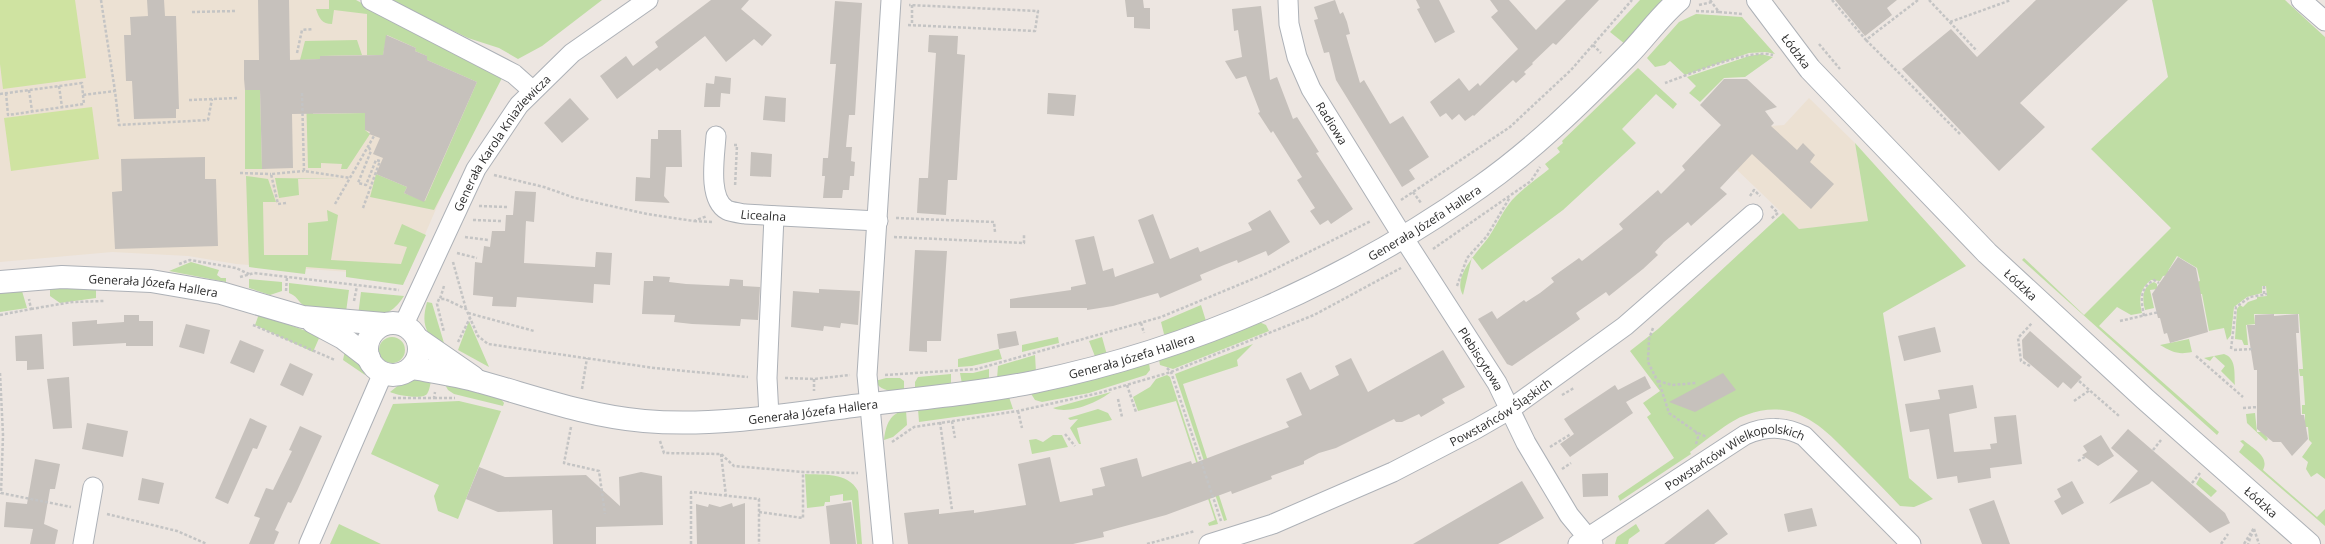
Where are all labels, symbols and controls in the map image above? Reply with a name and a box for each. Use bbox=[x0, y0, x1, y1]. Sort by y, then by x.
street label: Łódzka bbox=[1778, 30, 1815, 72]
street label: Generała Karola Kniaziewicza bbox=[449, 71, 554, 214]
street label: Radiowa bbox=[1312, 98, 1352, 148]
street label: Generała Józefa Hallera bbox=[1365, 181, 1484, 264]
street label: Licealna bbox=[739, 205, 787, 225]
street label: Łódzka bbox=[2001, 265, 2041, 304]
street label: Generała Józefa Hallera bbox=[88, 270, 219, 301]
street label: Plebiscytowa bbox=[1455, 324, 1508, 393]
street label: Generała Józefa Hallera bbox=[1067, 329, 1197, 382]
street label: Powstańców Śląskich bbox=[1446, 374, 1555, 450]
street label: Generała Józefa Hallera bbox=[747, 395, 879, 428]
street label: Powstańców Wielkopolskich bbox=[1661, 420, 1808, 494]
street label: Łódzka bbox=[2241, 482, 2282, 521]

